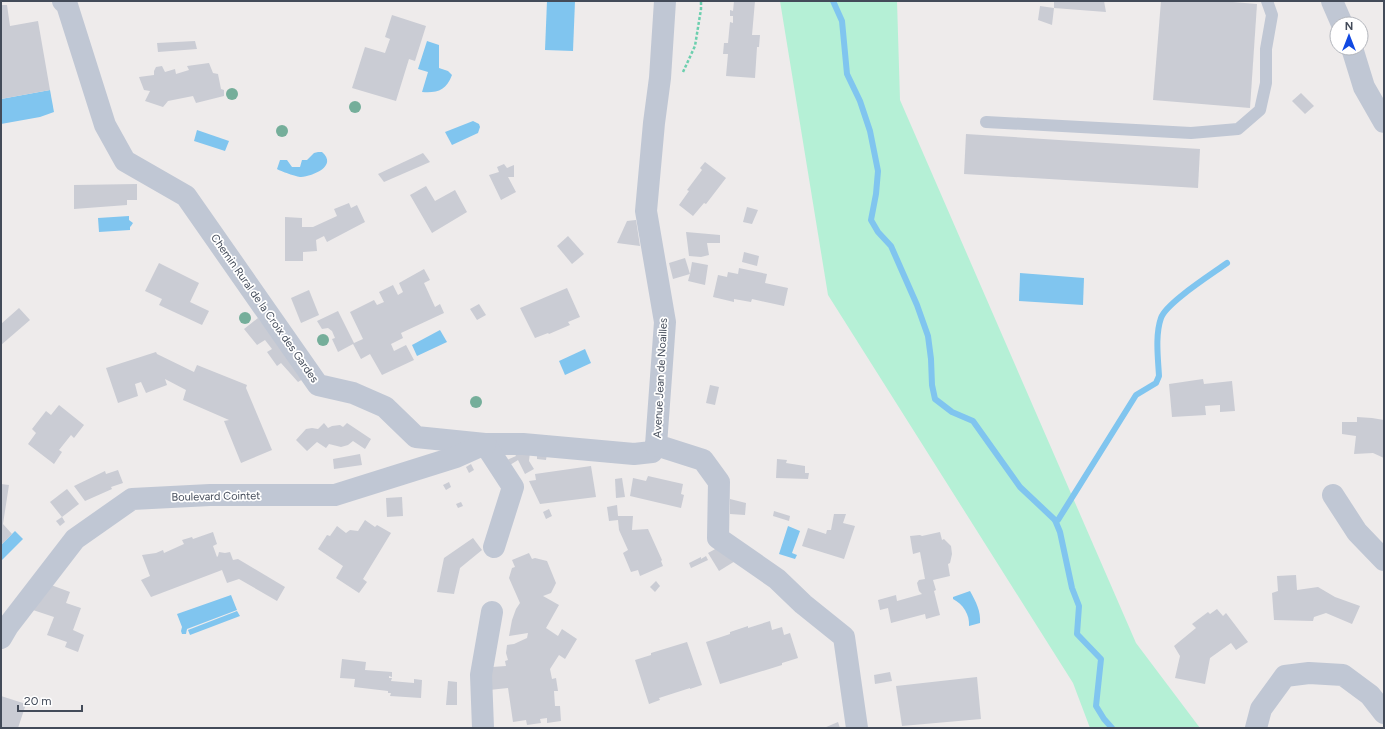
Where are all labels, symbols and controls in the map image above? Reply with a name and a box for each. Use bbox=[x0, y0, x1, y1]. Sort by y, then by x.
north arrow bbox=[1329, 16, 1369, 56]
text: N bbox=[1345, 20, 1353, 33]
street label: Chemin Rural de la Croix des Gardes bbox=[208, 232, 321, 385]
street label: Avenue Jean de Noailles bbox=[651, 318, 670, 438]
street label: Boulevard Cointet bbox=[171, 489, 261, 504]
scale bar bbox=[18, 687, 82, 713]
text: 20 m bbox=[24, 694, 52, 708]

